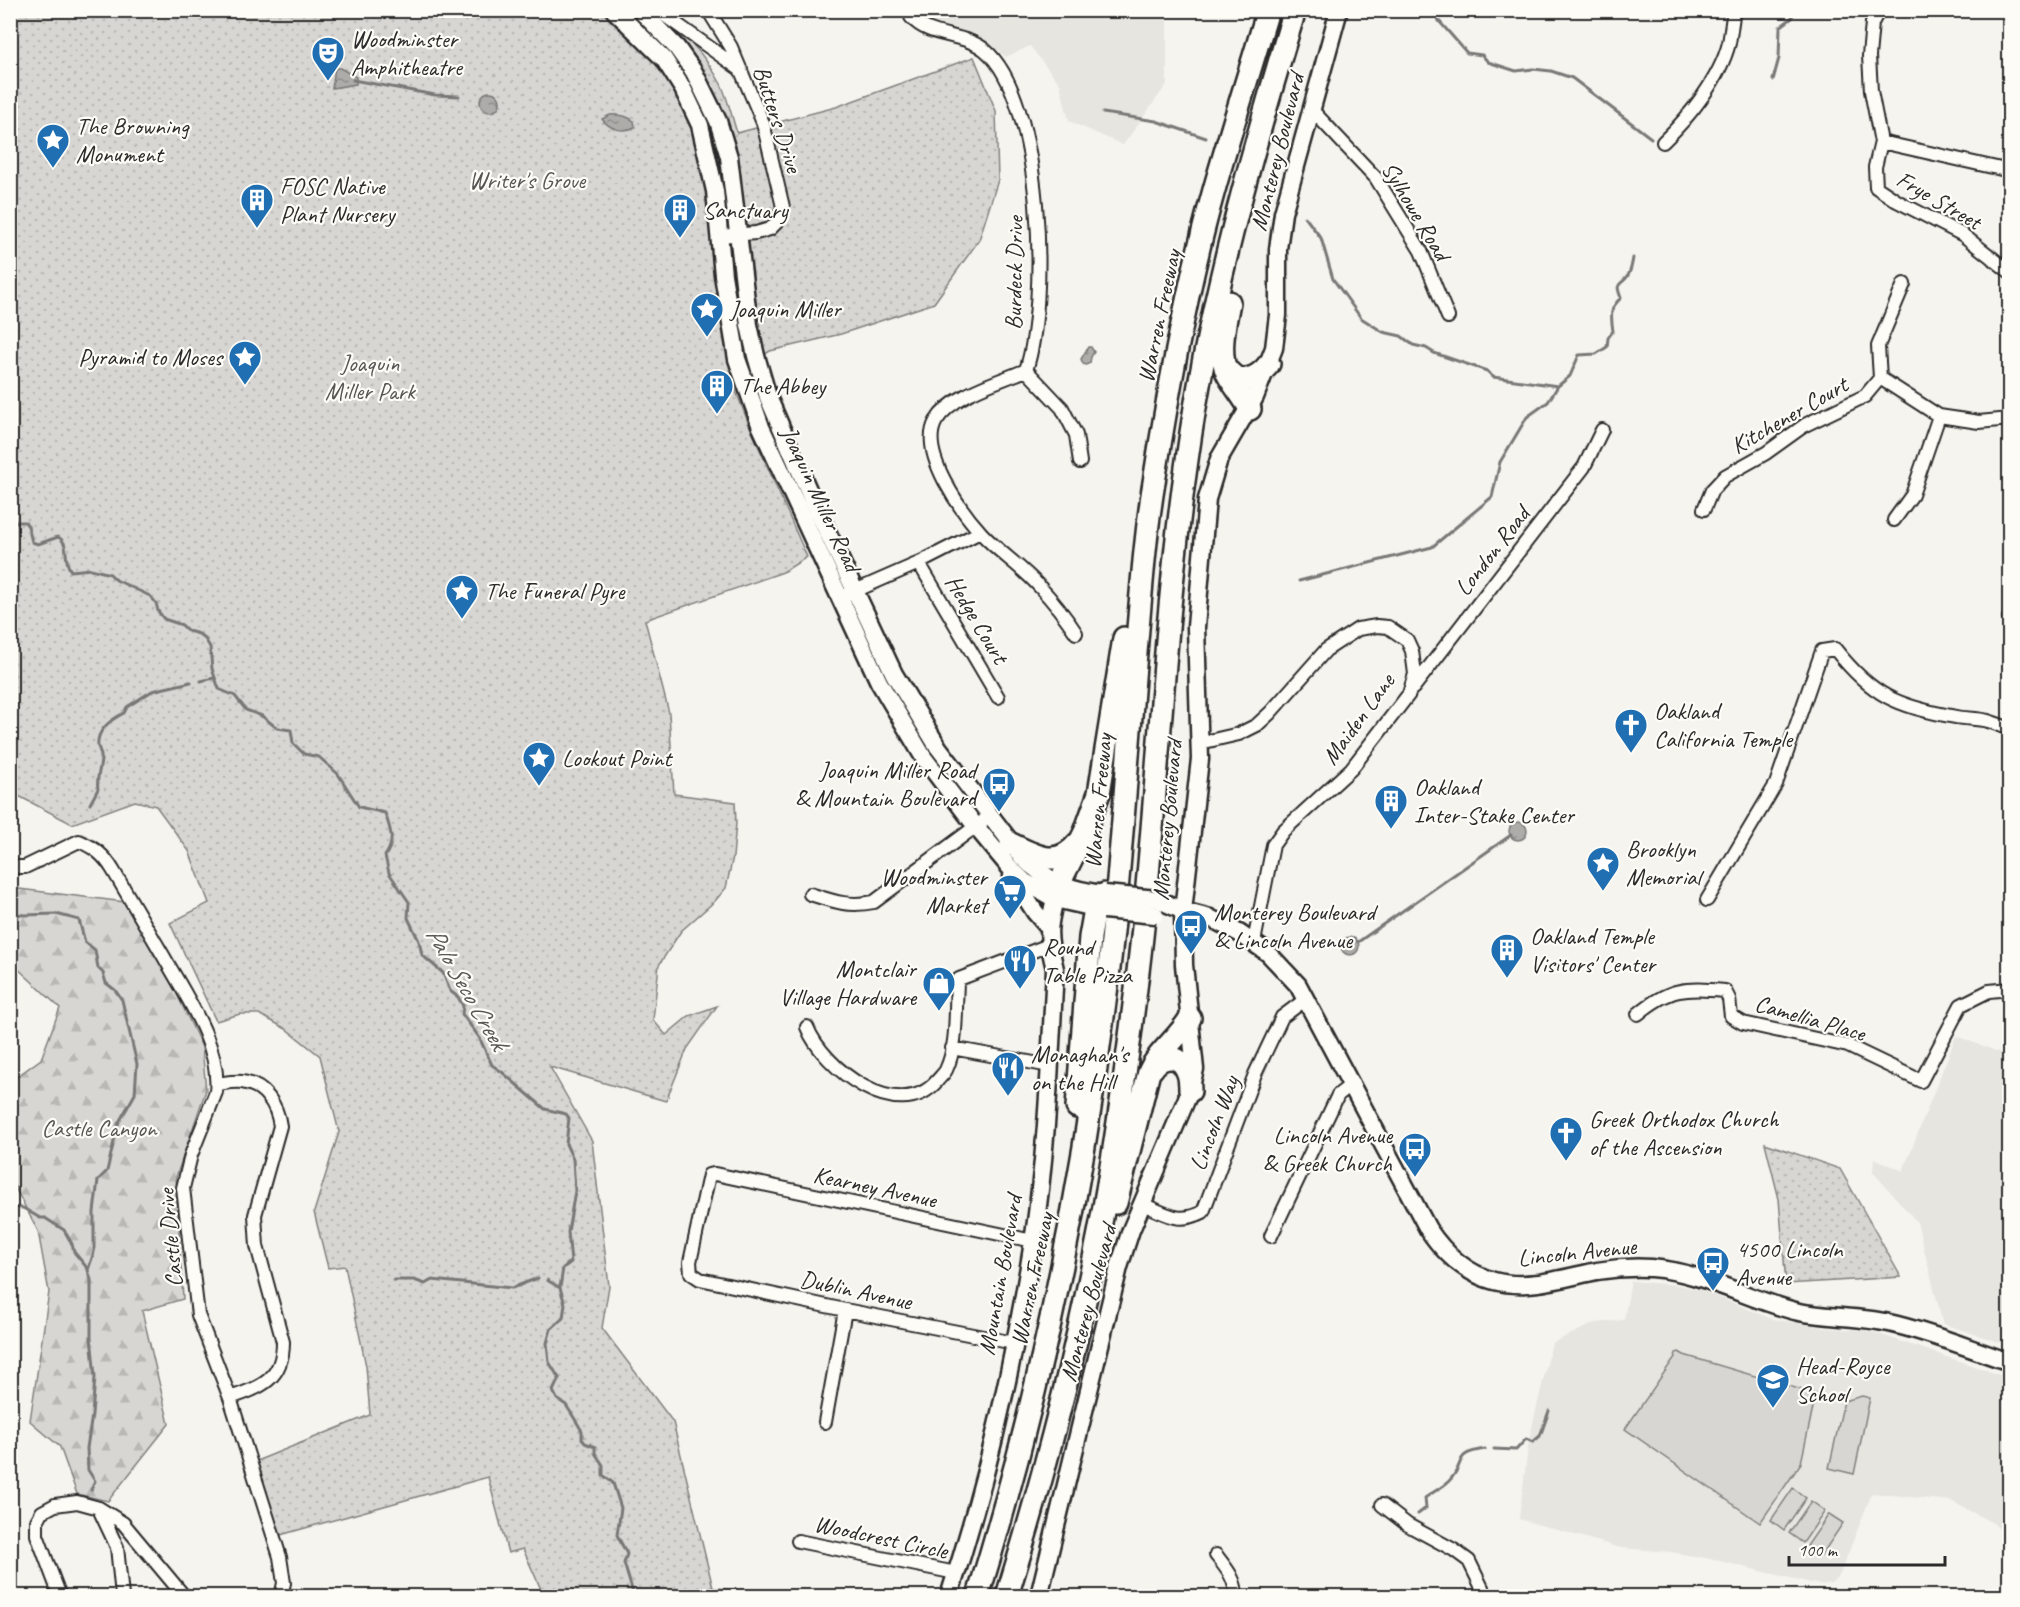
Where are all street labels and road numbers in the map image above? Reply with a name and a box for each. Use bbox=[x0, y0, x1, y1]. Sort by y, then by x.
street label: Butters Drive bbox=[747, 62, 810, 178]
street label: Monterey Boulevard bbox=[1243, 67, 1312, 234]
street label: Sylhowe Road bbox=[1375, 156, 1459, 269]
street label: Frye Street bbox=[1891, 164, 1988, 237]
street label: Burdeck Drive bbox=[998, 214, 1030, 330]
street label: Warren Freeway bbox=[1130, 245, 1188, 385]
street label: Kitchener Court bbox=[1725, 368, 1855, 461]
street label: Joaquin Miller Road bbox=[774, 421, 869, 580]
street label: London Road bbox=[1448, 498, 1538, 602]
street label: Hedge Court bbox=[939, 569, 1016, 671]
street label: Maiden Lane bbox=[1315, 666, 1402, 770]
street label: Warren Freeway bbox=[1077, 731, 1119, 869]
street label: Monterey Boulevard bbox=[1145, 735, 1189, 901]
street label: Camellia Place bbox=[1751, 988, 1871, 1049]
street label: Lincoln Way bbox=[1182, 1070, 1246, 1174]
street label: Kearney Avenue bbox=[811, 1159, 941, 1215]
street label: Castle Drive bbox=[151, 1185, 189, 1288]
street label: Mountain Boulevard bbox=[971, 1189, 1029, 1357]
street label: Warren Freeway bbox=[1003, 1208, 1061, 1348]
street label: Monterey Boulevard bbox=[1053, 1218, 1124, 1385]
street label: Lincoln Avenue bbox=[1516, 1231, 1640, 1273]
street label: Dublin Avenue bbox=[797, 1264, 917, 1317]
street label: Woodcrest Circle bbox=[812, 1508, 952, 1566]

